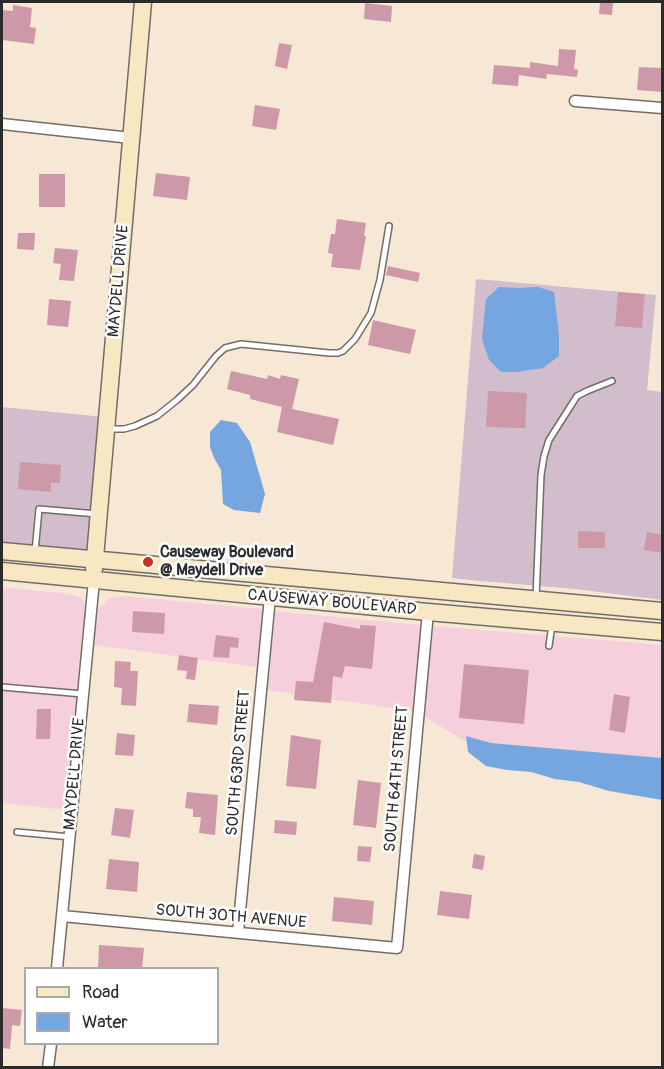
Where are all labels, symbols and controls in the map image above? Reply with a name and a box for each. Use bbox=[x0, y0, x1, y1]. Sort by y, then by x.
street label: MAYDELL DRIVE bbox=[105, 224, 133, 338]
place label: Causeway Boulevard @ Maydell Drive bbox=[160, 543, 294, 581]
marker: Causeway Boulevard @ Maydell Drive bbox=[141, 555, 155, 569]
street label: CAUSEWAY BOULEVARD bbox=[247, 586, 417, 620]
street label: SOUTH 63RD STREET bbox=[223, 689, 255, 837]
street label: SOUTH 64TH STREET bbox=[381, 705, 413, 853]
street label: MAYDELL DRIVE bbox=[61, 717, 89, 831]
street label: SOUTH 30TH AVENUE bbox=[155, 901, 307, 933]
legend bbox=[24, 967, 219, 1045]
text: Road bbox=[82, 981, 119, 1004]
text: Water bbox=[82, 1011, 128, 1034]

